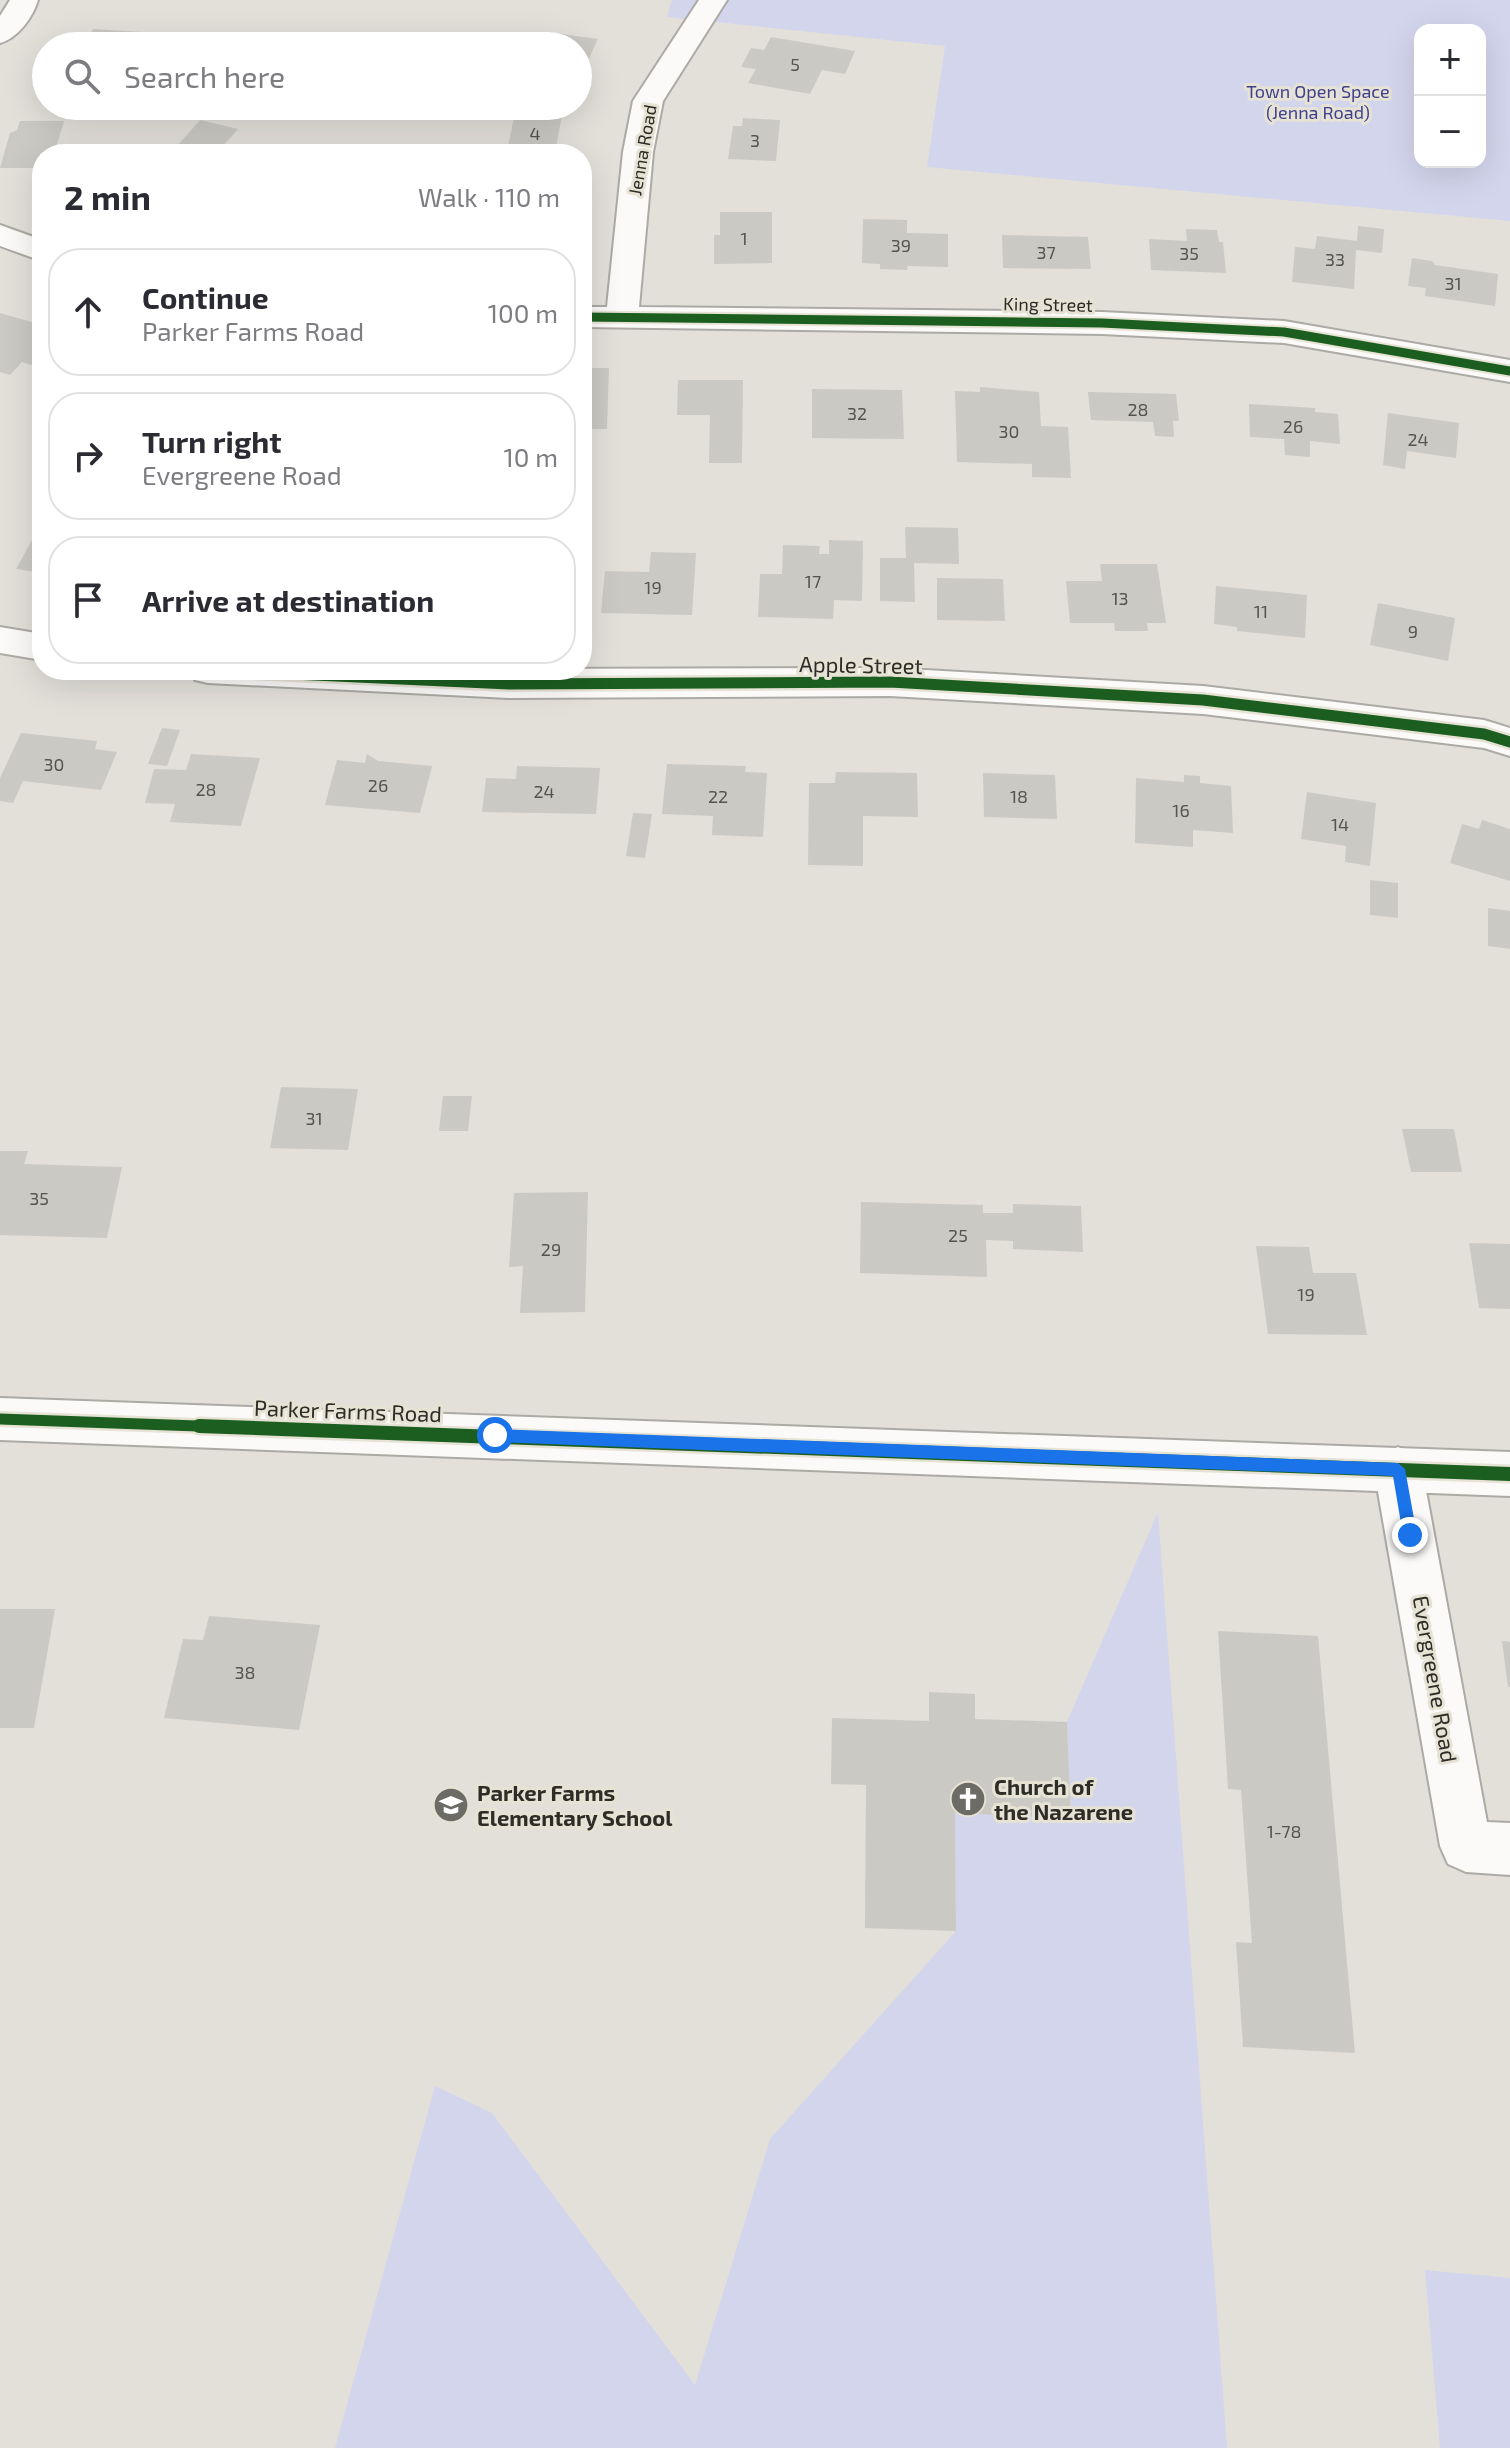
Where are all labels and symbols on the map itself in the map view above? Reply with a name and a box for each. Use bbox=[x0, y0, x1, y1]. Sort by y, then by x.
house number: 5 bbox=[790, 53, 800, 75]
park label: Town Open Space (Jenna Road) bbox=[1246, 80, 1390, 123]
street label: Jenna Road bbox=[623, 103, 661, 197]
house number: 4 bbox=[529, 122, 541, 144]
house number: 3 bbox=[750, 129, 760, 151]
house number: 1 bbox=[740, 227, 748, 249]
house number: 39 bbox=[891, 234, 911, 256]
house number: 37 bbox=[1036, 241, 1056, 263]
house number: 35 bbox=[1179, 242, 1199, 264]
house number: 33 bbox=[1325, 248, 1345, 270]
house number: 31 bbox=[1444, 272, 1462, 294]
street label: King Street bbox=[1003, 292, 1093, 316]
house number: 28 bbox=[1127, 398, 1149, 420]
house number: 32 bbox=[847, 402, 867, 424]
house number: 26 bbox=[1283, 415, 1303, 437]
house number: 30 bbox=[999, 420, 1019, 442]
house number: 24 bbox=[1407, 428, 1429, 450]
house number: 17 bbox=[805, 570, 821, 592]
house number: 19 bbox=[644, 576, 662, 598]
house number: 13 bbox=[1111, 587, 1129, 609]
house number: 11 bbox=[1254, 600, 1268, 622]
house number: 9 bbox=[1408, 620, 1418, 642]
street label: Apple Street bbox=[799, 650, 923, 678]
house number: 30 bbox=[44, 753, 64, 775]
house number: 26 bbox=[368, 774, 388, 796]
house number: 28 bbox=[195, 778, 217, 800]
house number: 24 bbox=[533, 780, 555, 802]
house number: 22 bbox=[708, 785, 728, 807]
house number: 18 bbox=[1010, 785, 1028, 807]
house number: 16 bbox=[1172, 799, 1190, 821]
house number: 14 bbox=[1331, 813, 1349, 835]
house number: 31 bbox=[305, 1107, 323, 1129]
house number: 35 bbox=[29, 1187, 49, 1209]
house number: 25 bbox=[948, 1224, 968, 1246]
house number: 29 bbox=[541, 1238, 561, 1260]
house number: 19 bbox=[1297, 1283, 1315, 1305]
street label: Parker Farms Road bbox=[254, 1394, 442, 1426]
route start bbox=[477, 1417, 513, 1453]
route end bbox=[1392, 1517, 1428, 1553]
street label: Evergreene Road bbox=[1409, 1594, 1463, 1764]
house number: 38 bbox=[235, 1661, 255, 1683]
place label: Church of the Nazarene bbox=[994, 1773, 1133, 1824]
place label: Parker Farms Elementary School bbox=[477, 1779, 673, 1831]
church icon: Church of the Nazarene bbox=[949, 1780, 987, 1818]
school or university icon: Parker Farms Elementary School bbox=[432, 1786, 470, 1824]
house number: 1-78 bbox=[1267, 1820, 1301, 1842]

